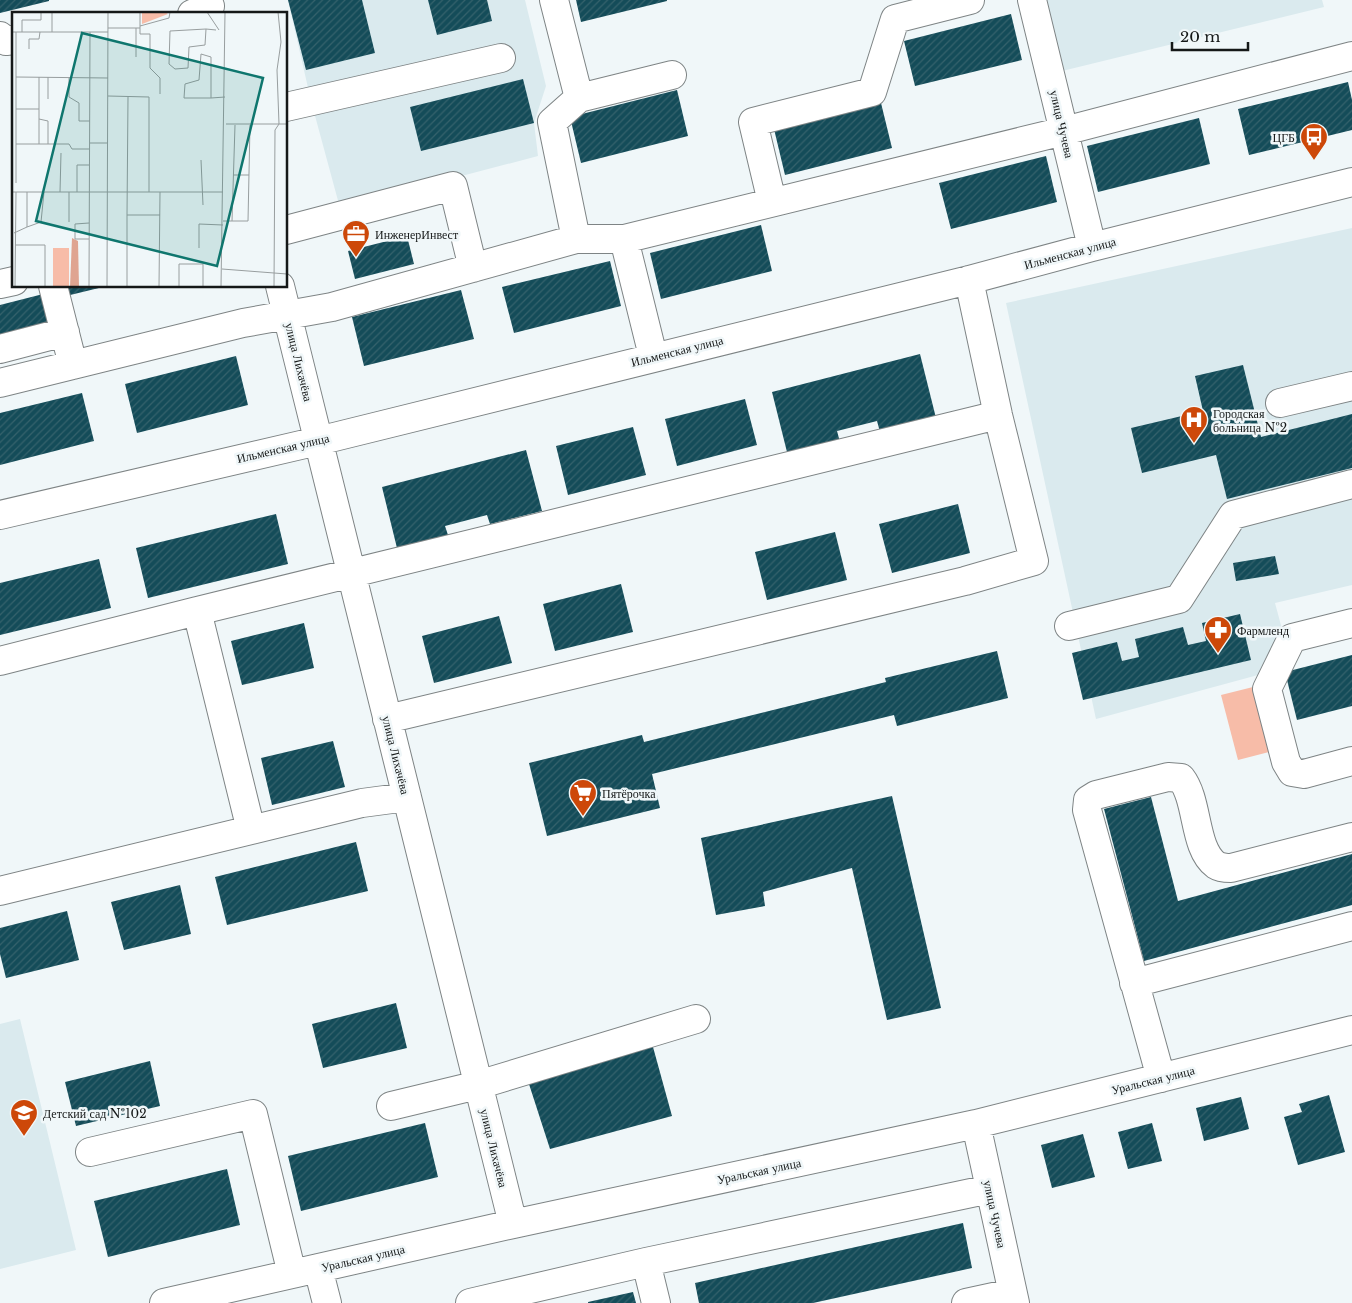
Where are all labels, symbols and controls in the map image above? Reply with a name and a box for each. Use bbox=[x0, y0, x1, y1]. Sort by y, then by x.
inset map bbox=[12, 12, 288, 288]
scale bar bbox=[1172, 20, 1248, 52]
text: 20 m bbox=[1180, 27, 1220, 46]
street label: улица Чучева bbox=[1047, 89, 1077, 160]
bus stop icon: ЦГБ bbox=[1299, 122, 1329, 161]
place label: ЦГБ bbox=[1273, 130, 1295, 145]
office icon: ИнженерИнвест bbox=[341, 219, 371, 258]
place label: ИнженерИнвест bbox=[375, 227, 459, 242]
street label: Ильменская улица bbox=[1022, 233, 1118, 272]
street label: улица Лихачёва bbox=[282, 321, 316, 404]
street label: Ильменская улица bbox=[629, 332, 725, 370]
hospital icon: Городская больница №2 bbox=[1179, 405, 1209, 444]
place label: Городская больница №2 bbox=[1213, 406, 1287, 435]
street label: Ильменская улица bbox=[235, 430, 331, 466]
pharmacy icon: Фармленд bbox=[1203, 615, 1233, 654]
place label: Фармленд bbox=[1237, 623, 1289, 638]
street label: улица Лихачёва bbox=[379, 714, 413, 797]
supermarket icon: Пятёрочка bbox=[568, 778, 598, 817]
place label: Пятёрочка bbox=[602, 786, 656, 801]
street label: Уральская улица bbox=[1110, 1062, 1197, 1098]
school or university icon: Детский сад №102 bbox=[9, 1098, 39, 1137]
place label: Детский сад №102 bbox=[43, 1106, 147, 1121]
street label: улица Лихачёва bbox=[477, 1107, 511, 1190]
street label: Уральская улица bbox=[716, 1155, 803, 1187]
street label: улица Чучева bbox=[980, 1179, 1010, 1250]
street label: Уральская улица bbox=[320, 1241, 407, 1275]

